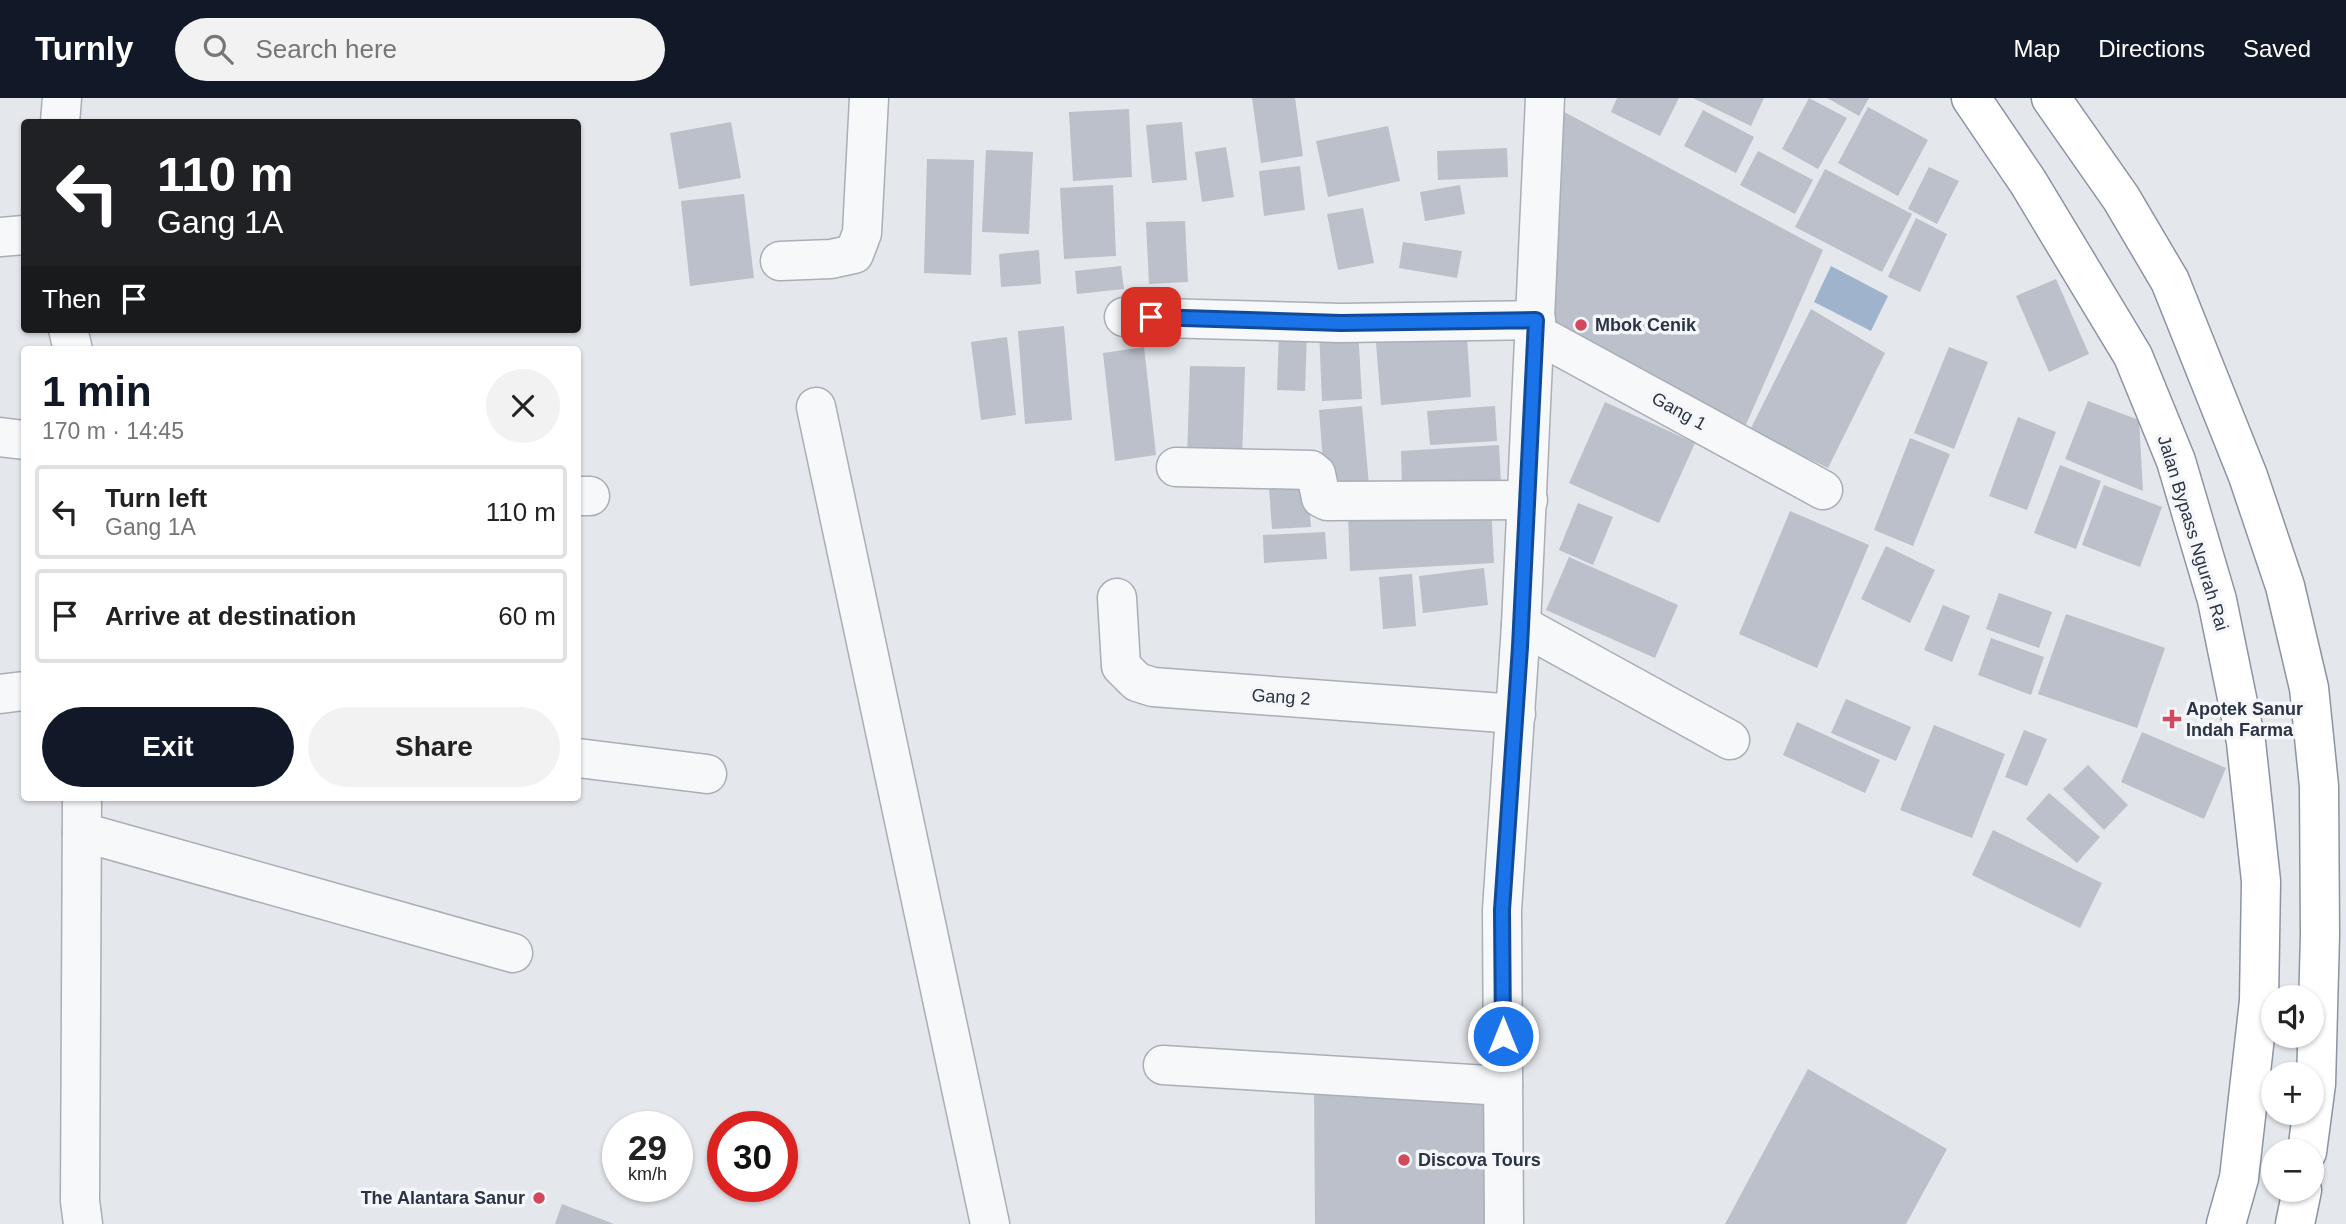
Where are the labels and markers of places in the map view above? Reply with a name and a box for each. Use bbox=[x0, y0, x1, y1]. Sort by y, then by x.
pin bbox=[1121, 287, 1181, 347]
place label: Mbok Cenik bbox=[1595, 315, 1697, 335]
marker: Mbok Cenik bbox=[1573, 317, 1589, 333]
place label: Apotek Sanur Indah Farma bbox=[2186, 699, 2303, 740]
marker: Apotek Sanur Indah Farma bbox=[2164, 711, 2180, 727]
place label: Discova Tours bbox=[1418, 1150, 1541, 1170]
marker: Discova Tours bbox=[1396, 1152, 1412, 1168]
place label: The Alantara Sanur bbox=[361, 1188, 525, 1208]
marker: The Alantara Sanur bbox=[531, 1190, 547, 1206]

